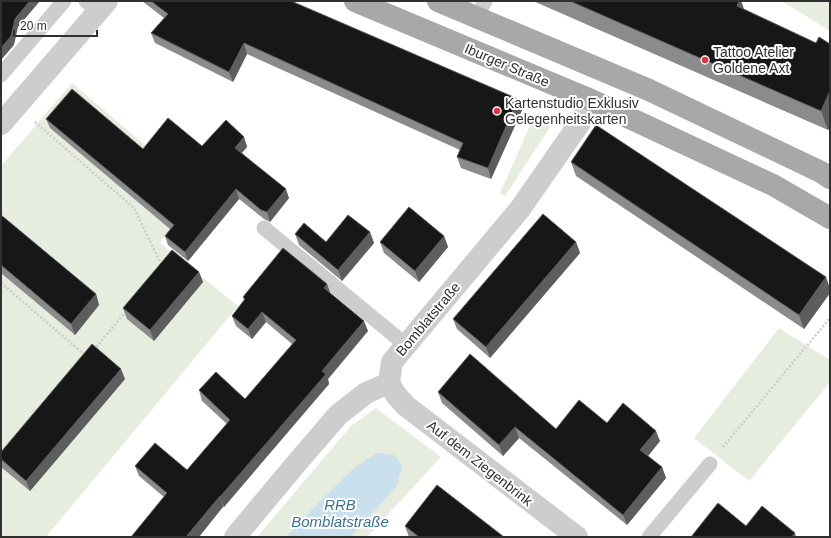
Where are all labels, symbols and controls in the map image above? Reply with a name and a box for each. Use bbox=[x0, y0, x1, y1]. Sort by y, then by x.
scale bar bbox=[14, 12, 97, 38]
text: 20 m bbox=[20, 19, 47, 33]
street label: Iburger Straße bbox=[462, 40, 552, 90]
place label: Tattoo Atelier Goldene Axt bbox=[713, 44, 794, 76]
marker: Tattoo Atelier Goldene Axt bbox=[700, 55, 710, 65]
place label: Kartenstudio Exklusiv Gelegenheitskarten bbox=[505, 95, 639, 127]
marker: Kartenstudio Exklusiv Gelegenheitskarten bbox=[492, 106, 502, 116]
street label: Bomblatstraße bbox=[393, 279, 464, 359]
street label: Auf dem Ziegenbrink bbox=[424, 417, 537, 510]
water label: RRB Bomblatstraße bbox=[291, 496, 389, 530]

